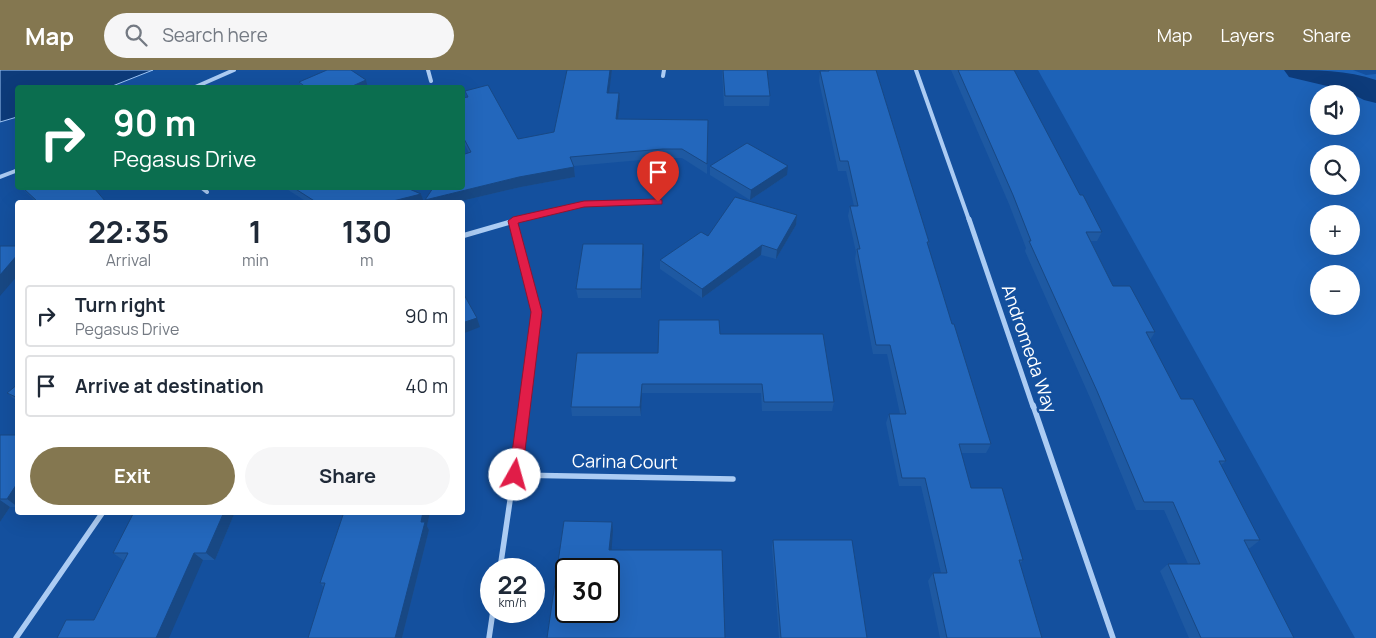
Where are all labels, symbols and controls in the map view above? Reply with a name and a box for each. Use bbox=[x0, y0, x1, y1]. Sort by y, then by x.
search box bbox=[104, 13, 454, 58]
text: Map bbox=[25, 19, 74, 52]
icon: search bbox=[122, 21, 150, 49]
text: Search here bbox=[162, 22, 268, 48]
text: Map bbox=[1157, 23, 1192, 47]
text: Layers bbox=[1220, 23, 1274, 47]
text: Share bbox=[1302, 23, 1351, 47]
map controls bbox=[1310, 85, 1360, 315]
button: sound bbox=[1310, 85, 1360, 135]
text: 90 m bbox=[113, 99, 196, 147]
icon: right bbox=[30, 105, 95, 170]
text: Pegasus Drive bbox=[113, 144, 256, 174]
button: search bbox=[1310, 145, 1360, 195]
pin bbox=[637, 151, 679, 202]
icon: arrive bbox=[644, 158, 672, 186]
button: + bbox=[1310, 205, 1360, 255]
text: 22:35 bbox=[88, 211, 169, 252]
text: 1 bbox=[249, 211, 262, 252]
text: 130 bbox=[342, 211, 392, 252]
text: Arrival bbox=[106, 249, 151, 271]
text: min bbox=[242, 249, 269, 271]
text: m bbox=[360, 249, 374, 271]
button: − bbox=[1310, 265, 1360, 315]
street label: Andromeda Way bbox=[997, 281, 1063, 417]
text: Turn right bbox=[75, 292, 165, 318]
icon: right bbox=[32, 302, 60, 330]
text: 90 m bbox=[405, 303, 448, 329]
text: Pegasus Drive bbox=[75, 318, 179, 340]
icon: arrive bbox=[32, 372, 60, 400]
text: Arrive at destination bbox=[75, 373, 264, 399]
text: 40 m bbox=[405, 373, 448, 399]
button: Exit bbox=[30, 447, 235, 505]
button: Share bbox=[245, 447, 450, 505]
position arrow bbox=[488, 448, 540, 500]
street label: Carina Court bbox=[572, 448, 678, 474]
speed limit sign: 30 bbox=[555, 558, 620, 623]
text: 22 bbox=[498, 567, 527, 602]
text: km/h bbox=[499, 594, 526, 611]

